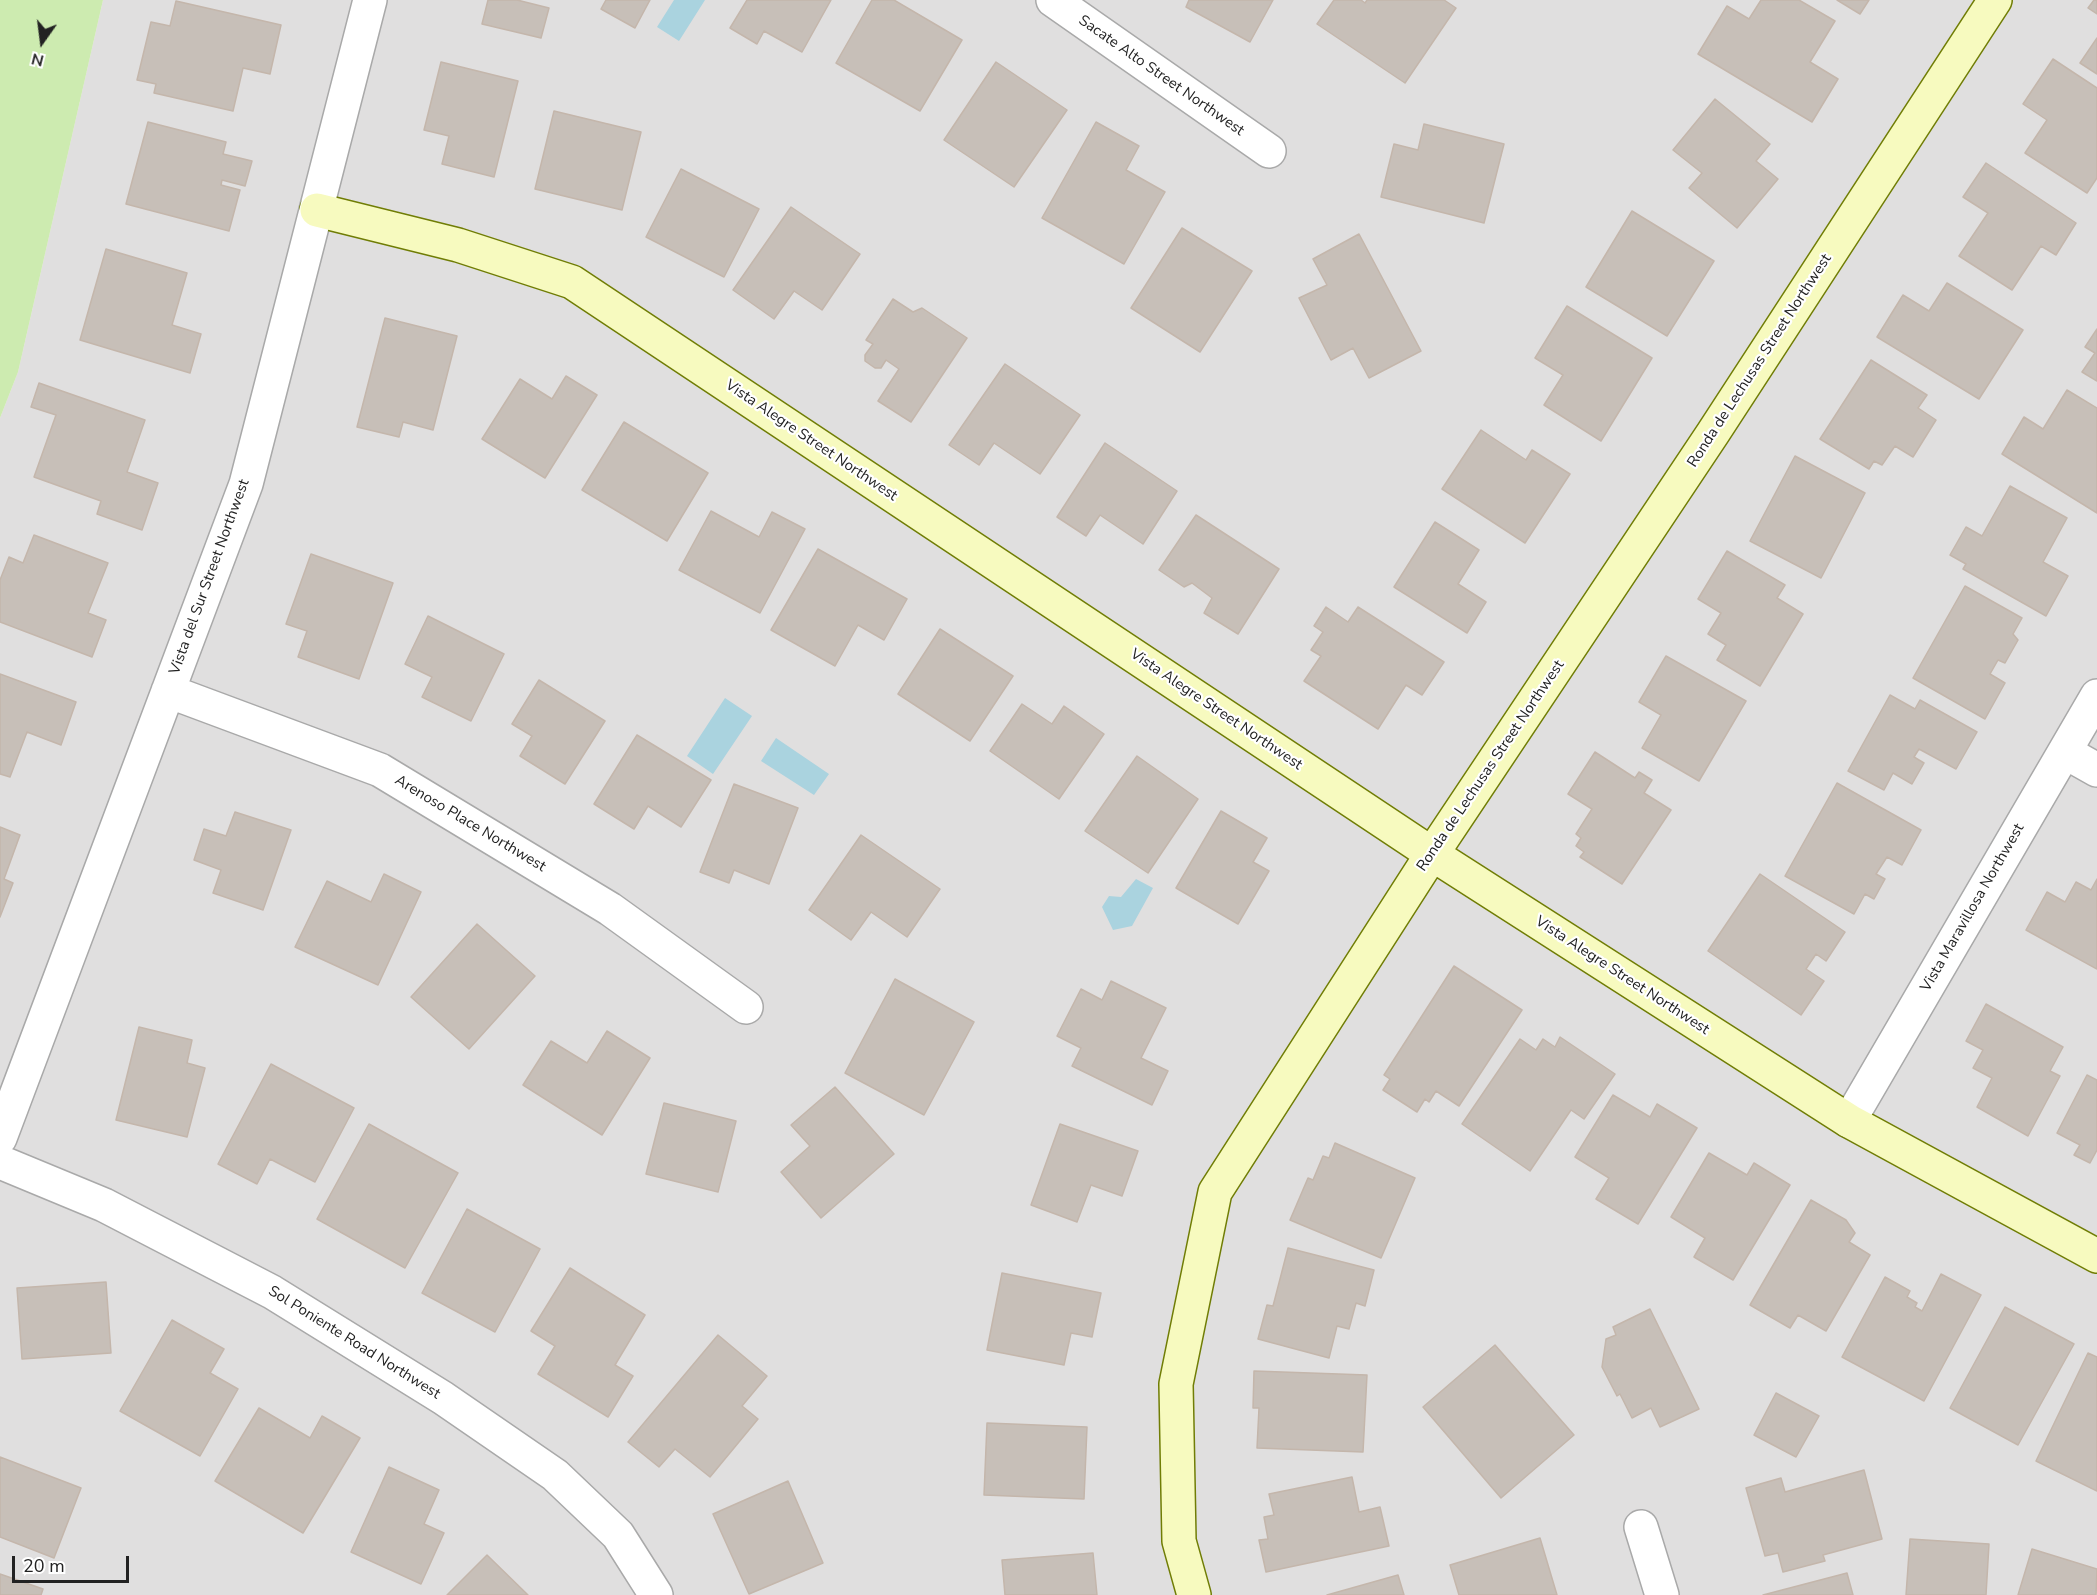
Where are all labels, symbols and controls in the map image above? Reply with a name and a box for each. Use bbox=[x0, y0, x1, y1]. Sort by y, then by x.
north arrow bbox=[12, 12, 72, 72]
street label: Sacate Alto Street Northwest bbox=[1075, 12, 1247, 140]
text: N bbox=[29, 47, 46, 72]
street label: Ronda de Lechusas Street Northwest bbox=[1684, 251, 1836, 471]
street label: Vista Alegre Street Northwest bbox=[722, 377, 900, 505]
street label: Vista del Sur Street Northwest bbox=[166, 477, 254, 677]
street label: Vista Alegre Street Northwest bbox=[1127, 646, 1305, 774]
street label: Ronda de Lechusas Street Northwest bbox=[1413, 657, 1569, 875]
street label: Arenoso Place Northwest bbox=[391, 772, 549, 876]
street label: Vista Maravillosa Northwest bbox=[1917, 821, 2029, 995]
street label: Vista Alegre Street Northwest bbox=[1532, 913, 1712, 1039]
street label: Sol Poniente Road Northwest bbox=[265, 1283, 443, 1403]
scale bar bbox=[15, 1544, 132, 1582]
text: 20 m bbox=[23, 1554, 65, 1578]

